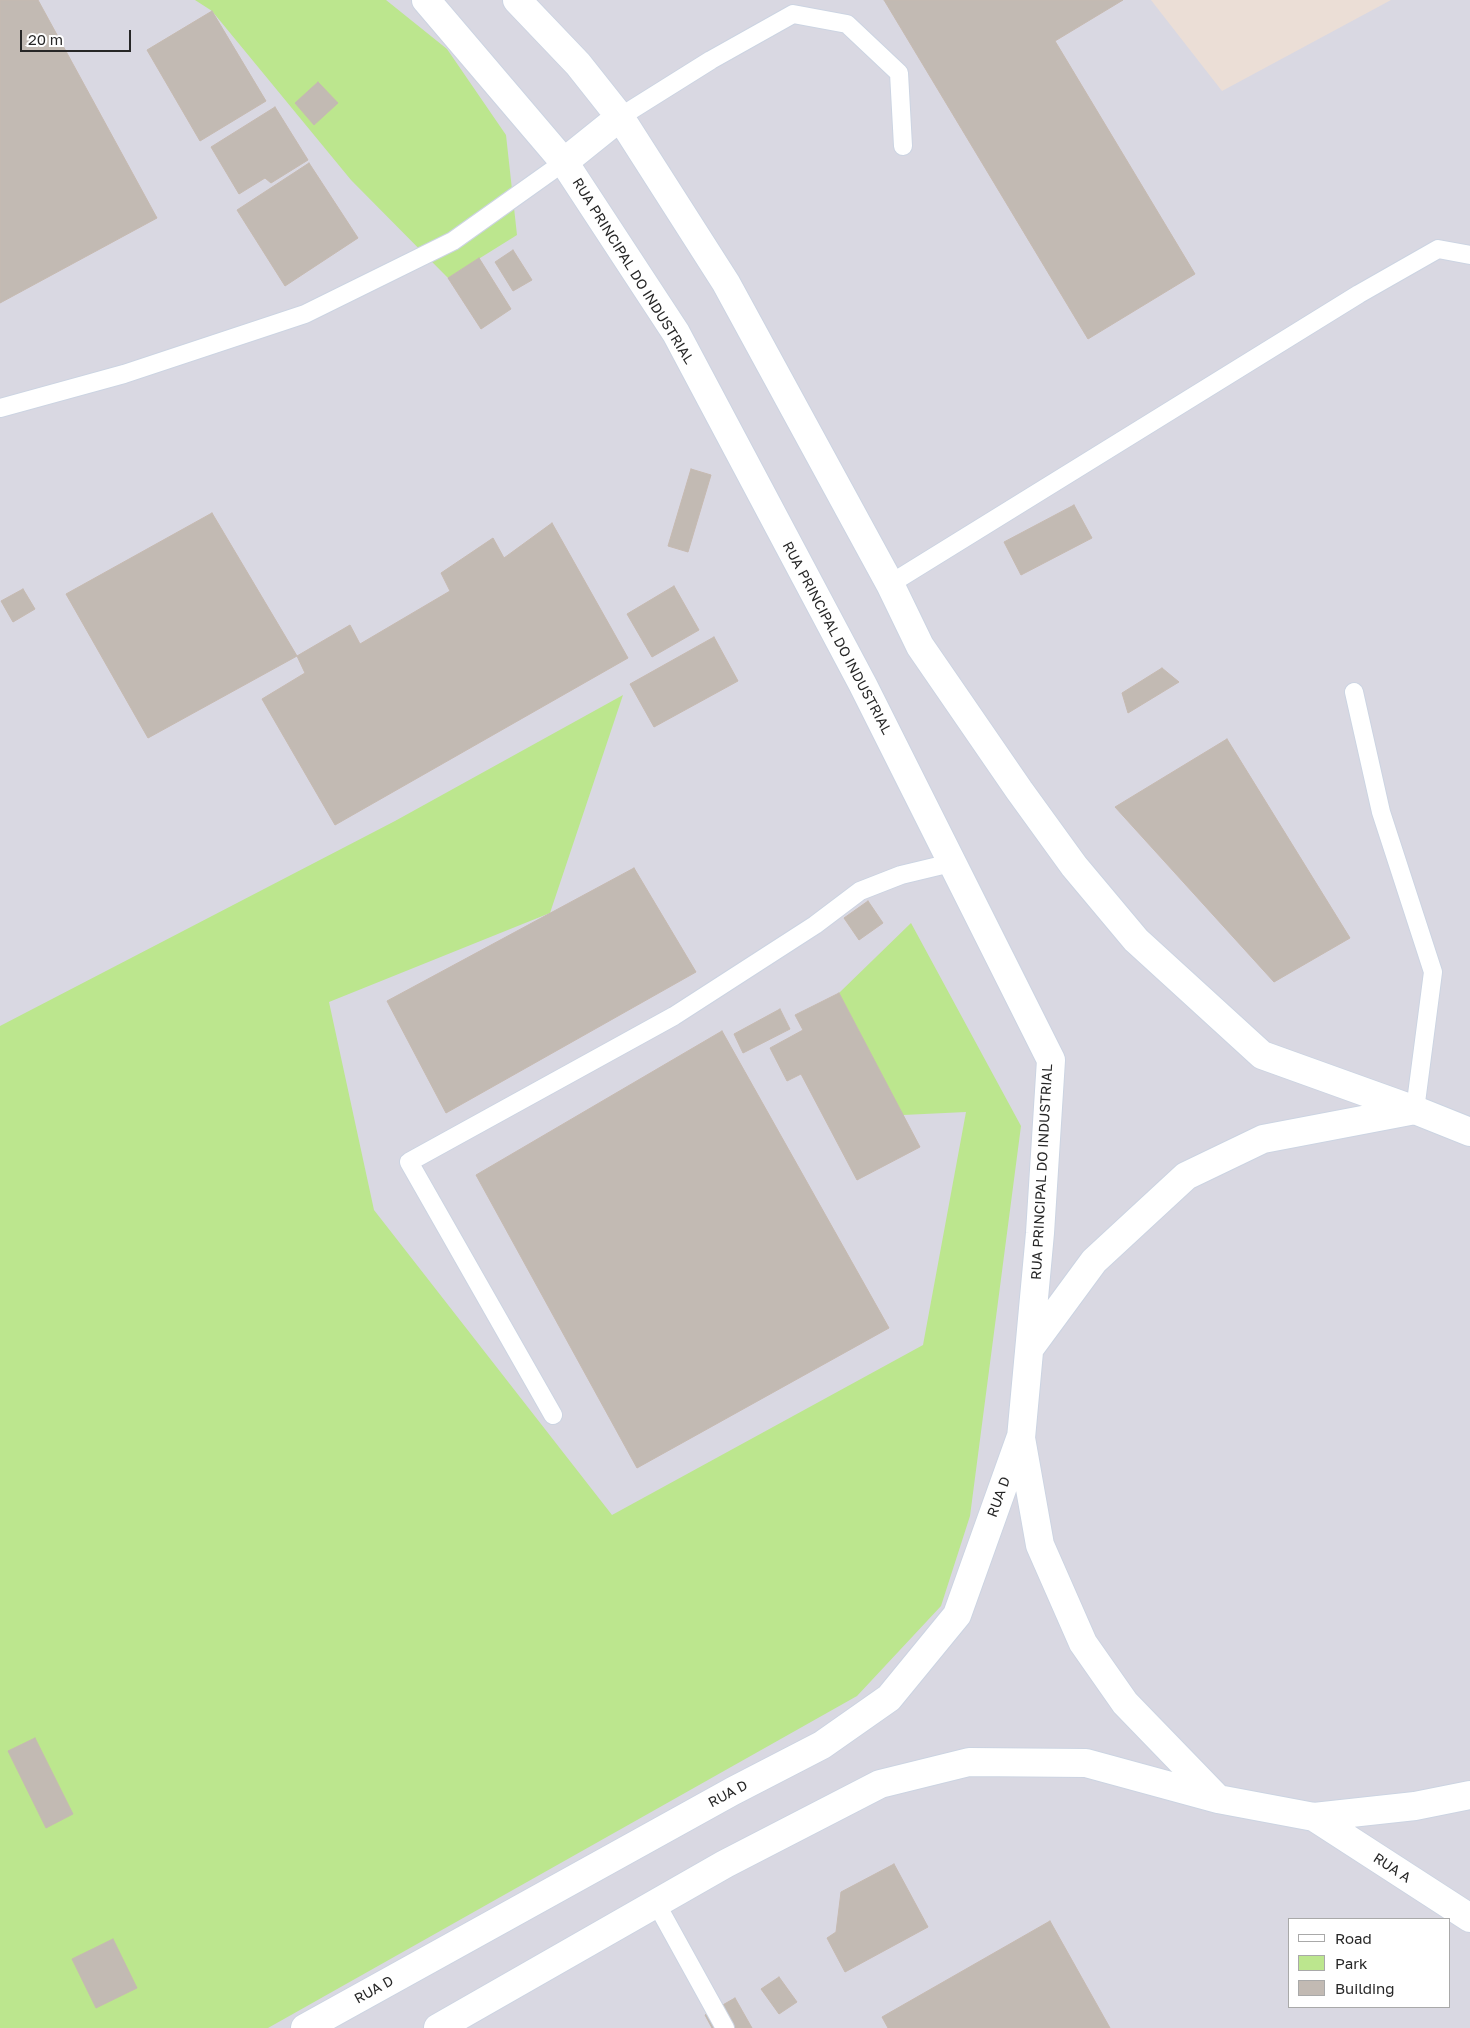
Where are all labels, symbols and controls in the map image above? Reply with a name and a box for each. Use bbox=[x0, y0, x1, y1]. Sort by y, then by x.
scale bar bbox=[22, 20, 134, 52]
text: 20 m bbox=[28, 30, 63, 48]
street label: RUA PRINCIPAL DO INDUSTRIAL bbox=[569, 175, 697, 367]
street label: RUA PRINCIPAL DO INDUSTRIAL bbox=[779, 539, 895, 737]
street label: RUA PRINCIPAL DO INDUSTRIAL bbox=[1028, 1064, 1056, 1280]
street label: RUA D bbox=[984, 1474, 1014, 1520]
street label: RUA D bbox=[706, 1777, 750, 1811]
street label: RUA A bbox=[1370, 1850, 1414, 1886]
legend bbox=[1288, 1918, 1450, 2008]
text: Road bbox=[1335, 1929, 1372, 1947]
text: Park bbox=[1335, 1954, 1367, 1972]
street label: RUA D bbox=[352, 1973, 396, 2007]
text: Building bbox=[1335, 1979, 1395, 1997]

